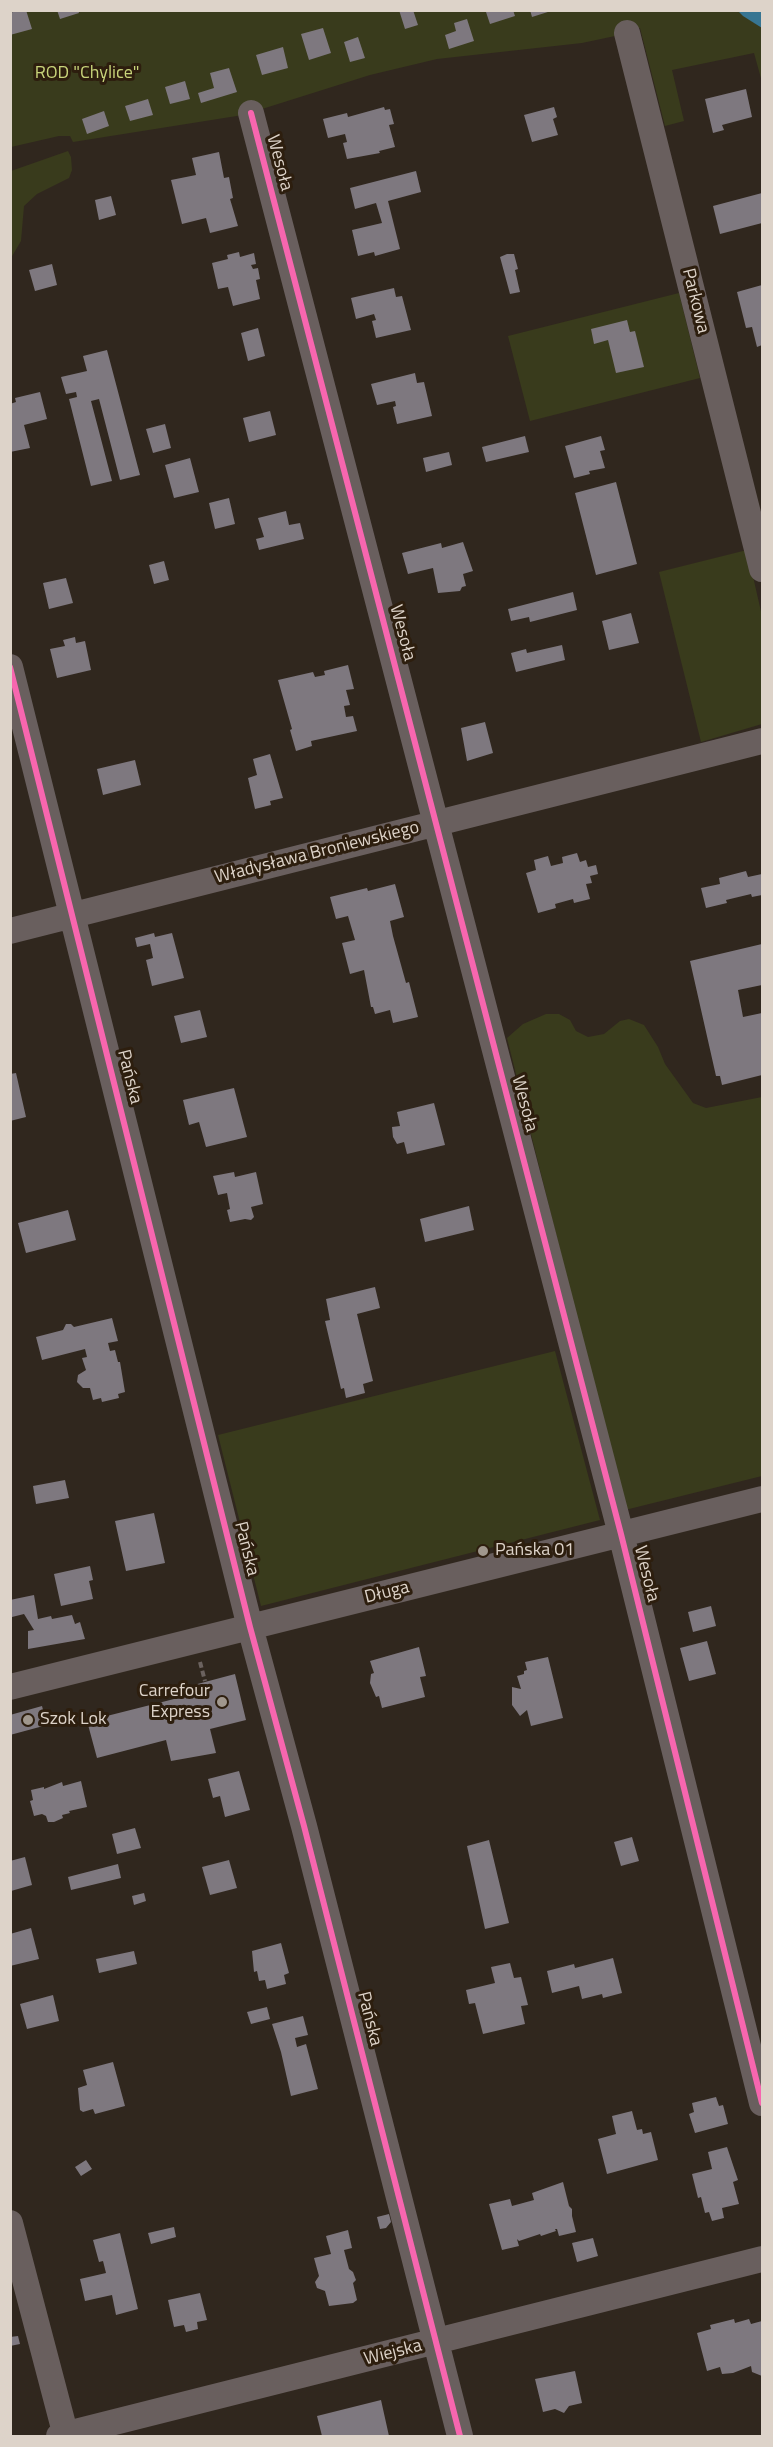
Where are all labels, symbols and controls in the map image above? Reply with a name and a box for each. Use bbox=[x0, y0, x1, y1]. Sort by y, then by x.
park label: ROD "Chylice" bbox=[35, 63, 139, 85]
street label: Wesoła bbox=[261, 133, 297, 193]
street label: Parkowa bbox=[677, 266, 713, 336]
street label: Wesoła bbox=[384, 603, 420, 663]
street label: Władysława Broniewskiego bbox=[213, 817, 421, 889]
street label: Pańska bbox=[112, 1048, 146, 1106]
street label: Wesoła bbox=[506, 1074, 542, 1134]
street label: Pańska bbox=[229, 1520, 263, 1578]
place label: Pańska 01 bbox=[495, 1540, 574, 1562]
marker: Pańska 01 bbox=[476, 1544, 490, 1558]
street label: Wesoła bbox=[629, 1544, 663, 1604]
street label: Długa bbox=[363, 1577, 411, 1609]
place label: Carrefour Express bbox=[139, 1681, 210, 1724]
marker: Carrefour Express bbox=[215, 1695, 229, 1709]
place label: Szok Lok bbox=[40, 1709, 107, 1731]
marker: Szok Lok bbox=[21, 1713, 35, 1727]
street label: Pańska bbox=[352, 1990, 386, 2048]
street label: Wiejska bbox=[362, 2335, 424, 2371]

